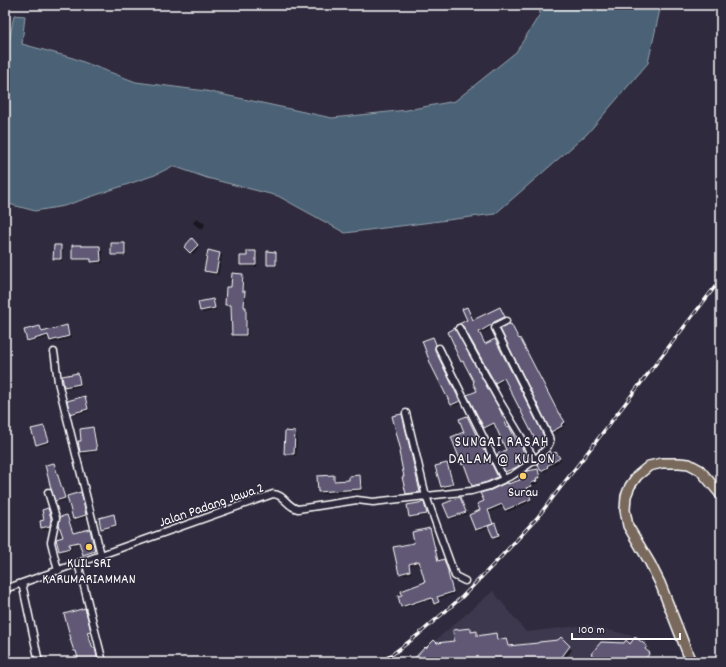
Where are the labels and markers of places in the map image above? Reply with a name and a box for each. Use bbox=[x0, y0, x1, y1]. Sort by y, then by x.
marker: Surau bbox=[518, 471, 528, 481]
place label: Surau bbox=[508, 483, 538, 503]
marker: KUIL SRI KARUMARIAMMAN bbox=[84, 542, 94, 552]
place label: KUIL SRI KARUMARIAMMAN bbox=[42, 554, 136, 590]

